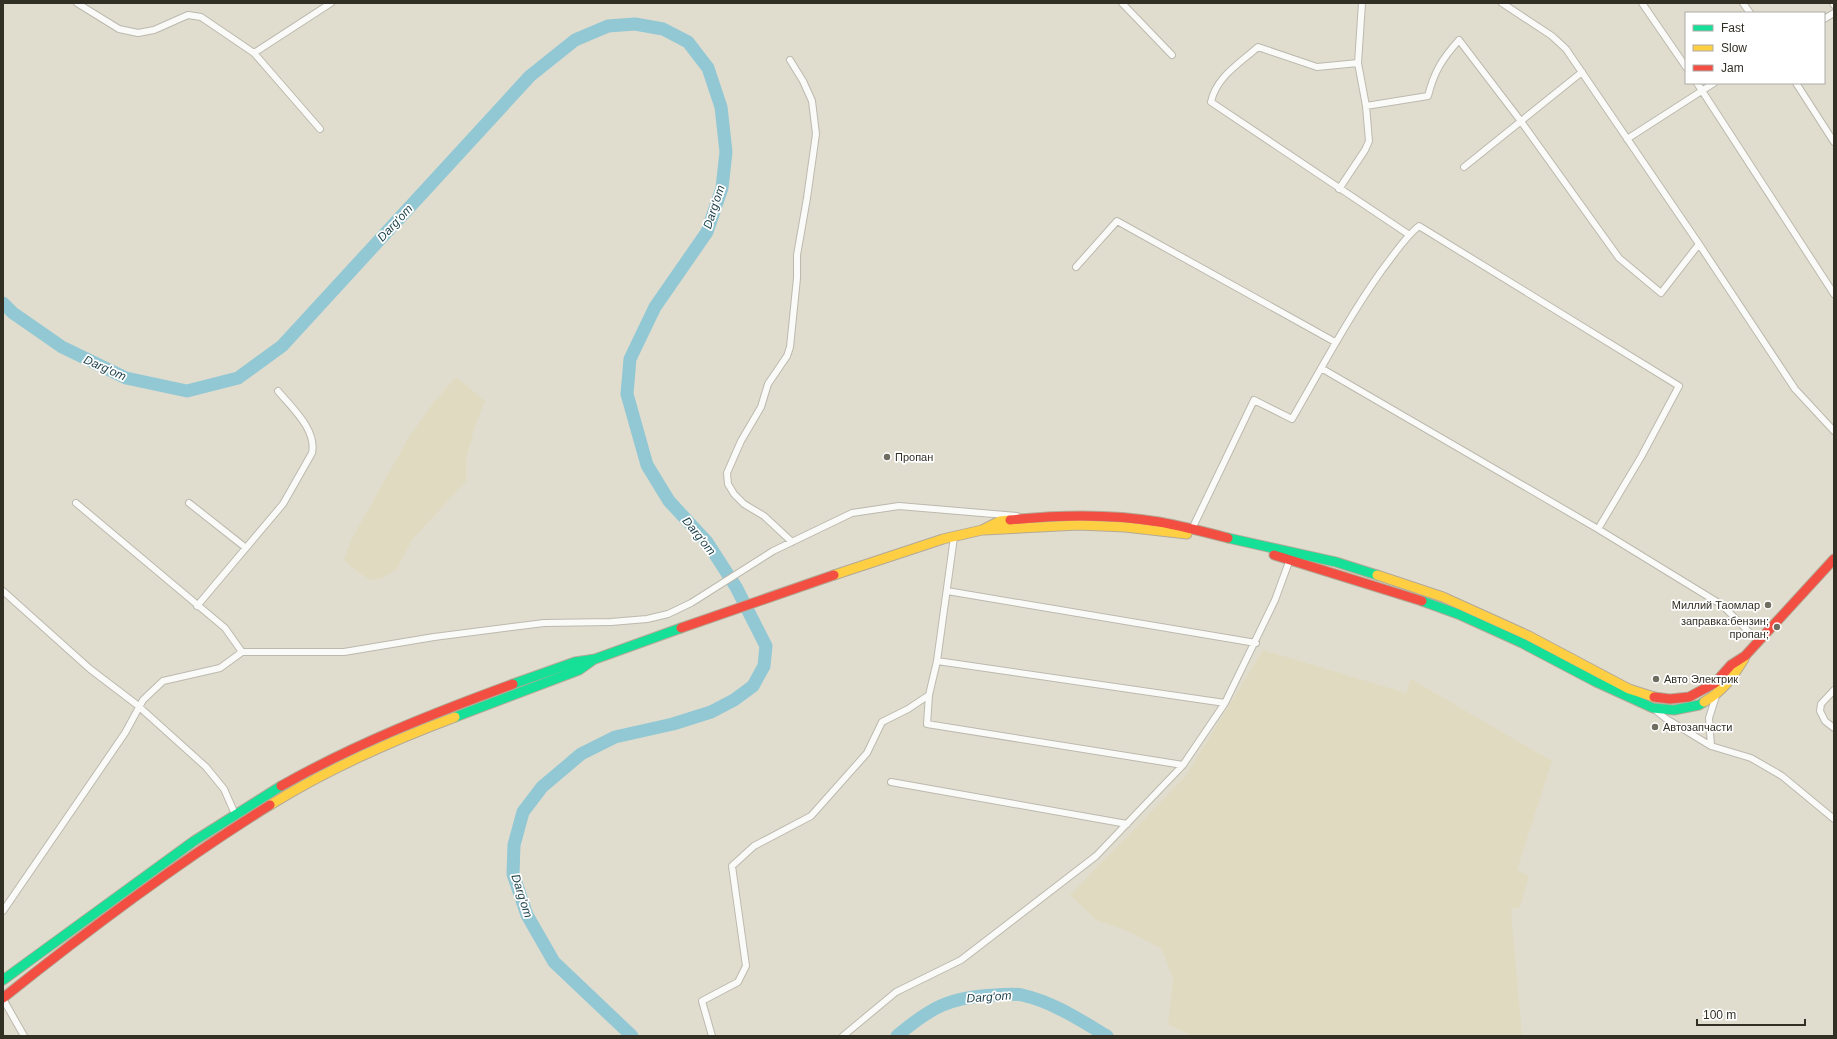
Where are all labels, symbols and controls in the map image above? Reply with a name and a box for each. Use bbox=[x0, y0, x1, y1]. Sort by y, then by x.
legend bbox=[1685, 12, 1825, 84]
text: Fast bbox=[1721, 21, 1745, 35]
text: Slow bbox=[1721, 41, 1747, 55]
text: Jam bbox=[1721, 61, 1744, 75]
water label: Darg'om bbox=[700, 183, 728, 231]
water label: Darg'om bbox=[375, 202, 415, 244]
water label: Darg'om bbox=[82, 352, 128, 384]
place label: Пропан bbox=[895, 451, 933, 463]
marker: Пропан bbox=[882, 452, 892, 462]
water label: Darg'om bbox=[679, 514, 719, 558]
place label: Миллий Таомлар bbox=[1672, 599, 1760, 611]
marker: Миллий Таомлар bbox=[1763, 600, 1773, 610]
place label: заправка:бензин; пропан; bbox=[1681, 615, 1769, 640]
marker: заправка:бензин; пропан; bbox=[1772, 622, 1782, 632]
place label: Авто Электрик bbox=[1664, 673, 1738, 685]
marker: Авто Электрик bbox=[1651, 674, 1661, 684]
place label: Автозапчасти bbox=[1663, 721, 1733, 733]
marker: Автозапчасти bbox=[1650, 722, 1660, 732]
water label: Darg'om bbox=[508, 872, 536, 920]
water label: Darg'om bbox=[966, 988, 1012, 1006]
scale bar bbox=[1697, 1001, 1805, 1027]
text: 100 m bbox=[1703, 1008, 1736, 1022]

